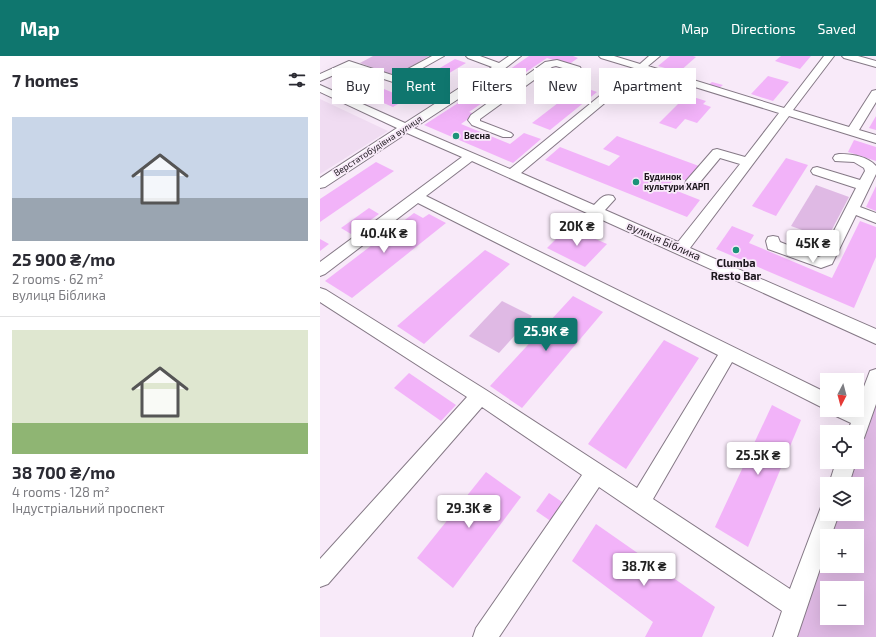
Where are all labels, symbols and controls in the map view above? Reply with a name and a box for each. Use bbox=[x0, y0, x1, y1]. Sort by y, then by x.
text: Map bbox=[20, 17, 60, 40]
text: Map bbox=[681, 20, 709, 37]
text: Directions bbox=[731, 20, 796, 37]
text: Saved bbox=[818, 20, 856, 37]
chip: Buy bbox=[332, 68, 384, 104]
chip: Rent bbox=[392, 68, 450, 104]
chip: Filters bbox=[458, 68, 526, 104]
chip: New bbox=[534, 68, 591, 104]
chip: Apartment bbox=[599, 68, 696, 104]
icon: filters bbox=[286, 69, 308, 91]
text: 7 homes bbox=[12, 70, 79, 90]
street label: Верстатобудівна вулиця bbox=[331, 113, 425, 179]
place label: Весна bbox=[464, 130, 490, 141]
marker: Весна bbox=[451, 131, 461, 141]
icon: home bbox=[124, 143, 196, 215]
place label: Будинок культури ХАРП bbox=[644, 171, 710, 192]
marker: Будинок культури ХАРП bbox=[631, 177, 641, 187]
pin: 20K ₴ bbox=[549, 213, 605, 247]
text: 20K ₴ bbox=[559, 218, 595, 234]
street label: вулиця Біблика bbox=[625, 218, 703, 264]
pin: 40.4K ₴ bbox=[347, 220, 421, 254]
text: 40.4K ₴ bbox=[360, 225, 408, 241]
pin: 45K ₴ bbox=[785, 230, 841, 264]
text: 45K ₴ bbox=[795, 235, 831, 251]
marker: Clumba Resto Bar bbox=[731, 245, 741, 255]
text: 25 900 ₴/mo bbox=[12, 249, 115, 269]
place label: Clumba Resto Bar bbox=[711, 256, 762, 282]
text: 2 rooms · 62 m² bbox=[12, 271, 103, 287]
text: вулиця Біблика bbox=[12, 287, 106, 303]
pin: 25.9K ₴ bbox=[509, 318, 583, 352]
text: 25.9K ₴ bbox=[523, 323, 569, 339]
icon: home bbox=[124, 356, 196, 428]
north arrow bbox=[820, 373, 864, 417]
map controls bbox=[820, 373, 864, 625]
button: locate bbox=[820, 425, 864, 469]
pin: 25.5K ₴ bbox=[721, 442, 795, 476]
text: 25.5K ₴ bbox=[736, 447, 780, 463]
text: 38 700 ₴/mo bbox=[12, 462, 115, 482]
button: layers bbox=[820, 477, 864, 521]
text: 4 rooms · 128 m² bbox=[12, 484, 110, 500]
pin: 29.3K ₴ bbox=[432, 495, 506, 529]
text: Індустріальний проспект bbox=[12, 500, 165, 516]
text: 29.3K ₴ bbox=[446, 500, 492, 516]
button: + bbox=[820, 529, 864, 573]
pin: 38.7K ₴ bbox=[607, 553, 681, 587]
text: 38.7K ₴ bbox=[622, 558, 666, 574]
button: − bbox=[820, 581, 864, 625]

